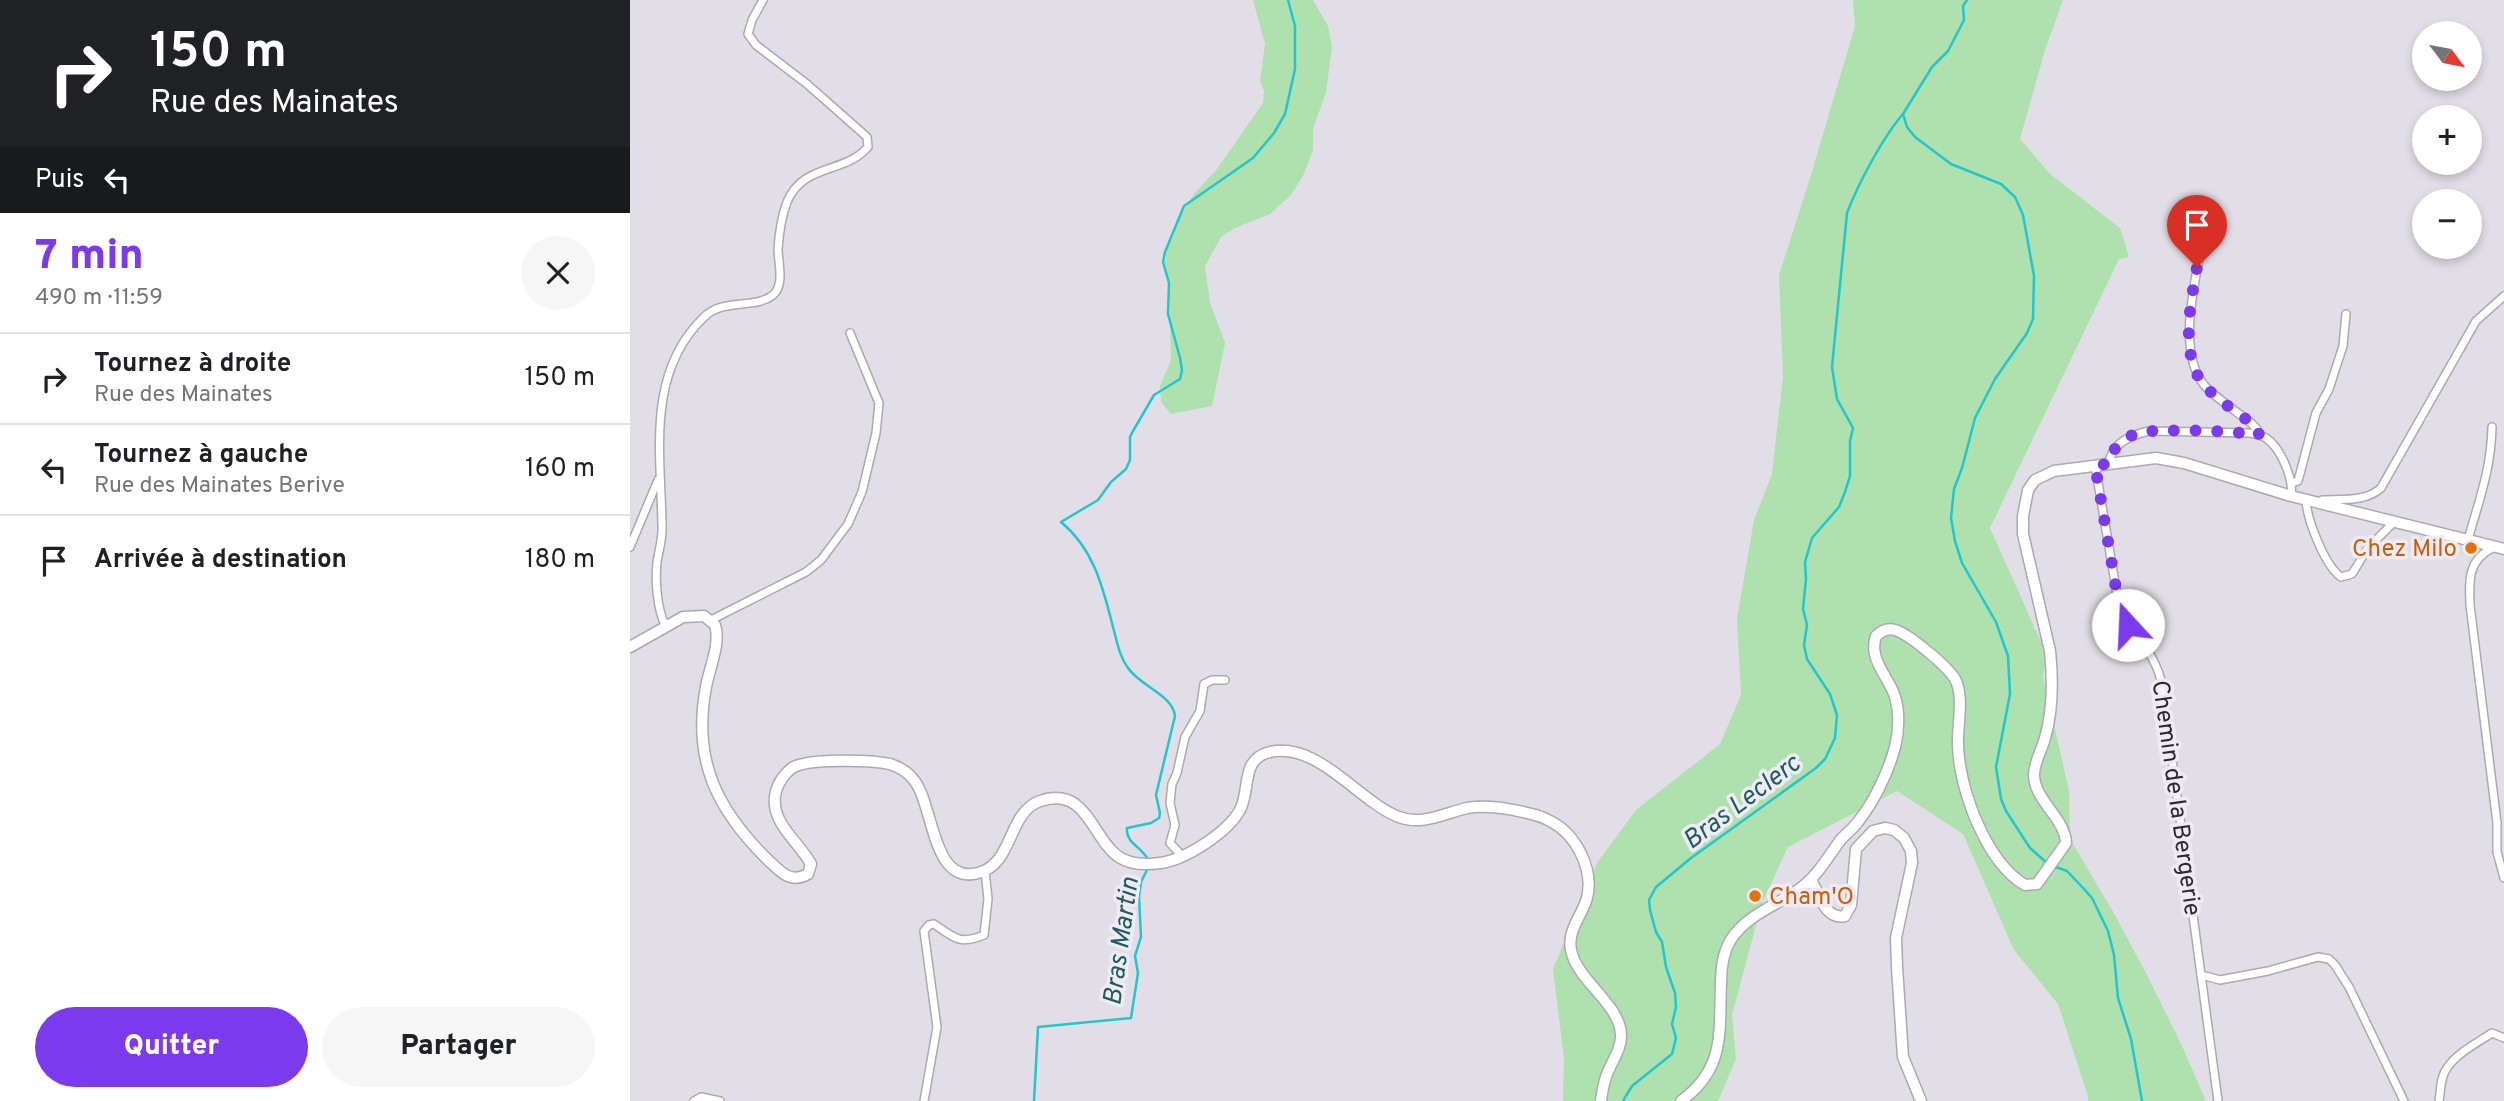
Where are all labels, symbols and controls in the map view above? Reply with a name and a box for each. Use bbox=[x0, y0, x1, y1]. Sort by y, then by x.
north arrow bbox=[2412, 21, 2482, 91]
map controls bbox=[2412, 21, 2482, 259]
text: 150 m bbox=[150, 23, 287, 85]
icon: right bbox=[35, 28, 126, 119]
text: Rue des Mainates bbox=[150, 84, 399, 124]
button: + bbox=[2412, 105, 2482, 175]
icon: left bbox=[98, 161, 136, 199]
text: Puis bbox=[35, 164, 84, 197]
button: − bbox=[2412, 189, 2482, 259]
pin bbox=[2167, 195, 2227, 267]
icon: arrive bbox=[2178, 206, 2216, 244]
text: 7 min bbox=[35, 231, 144, 284]
button: close bbox=[521, 236, 595, 310]
text: 490 m · 11:59 bbox=[35, 284, 163, 313]
text: Tournez à droite bbox=[94, 348, 291, 381]
icon: right bbox=[35, 360, 73, 398]
text: 150 m bbox=[524, 362, 595, 395]
text: Rue des Mainates bbox=[94, 381, 273, 410]
text: Tournez à gauche bbox=[94, 439, 308, 472]
icon: left bbox=[35, 451, 73, 489]
text: 160 m bbox=[525, 453, 595, 486]
text: Rue des Mainates Berive bbox=[94, 472, 345, 501]
place label: Chez Milo bbox=[2352, 535, 2457, 565]
marker: Chez Milo bbox=[2463, 540, 2479, 556]
icon: arrive bbox=[35, 542, 73, 580]
text: Arrivée à destination bbox=[94, 544, 347, 577]
text: 180 m bbox=[525, 544, 595, 577]
position arrow bbox=[2091, 588, 2165, 662]
street label: Chemin de la Bergerie bbox=[2144, 679, 2206, 918]
water label: Bras Leclerc bbox=[1677, 748, 1808, 858]
water label: Bras Martin bbox=[1097, 875, 1148, 1008]
place label: Cham'O bbox=[1769, 883, 1854, 913]
marker: Cham'O bbox=[1747, 888, 1763, 904]
button: Quitter bbox=[35, 1007, 308, 1087]
button: Partager bbox=[322, 1007, 595, 1087]

